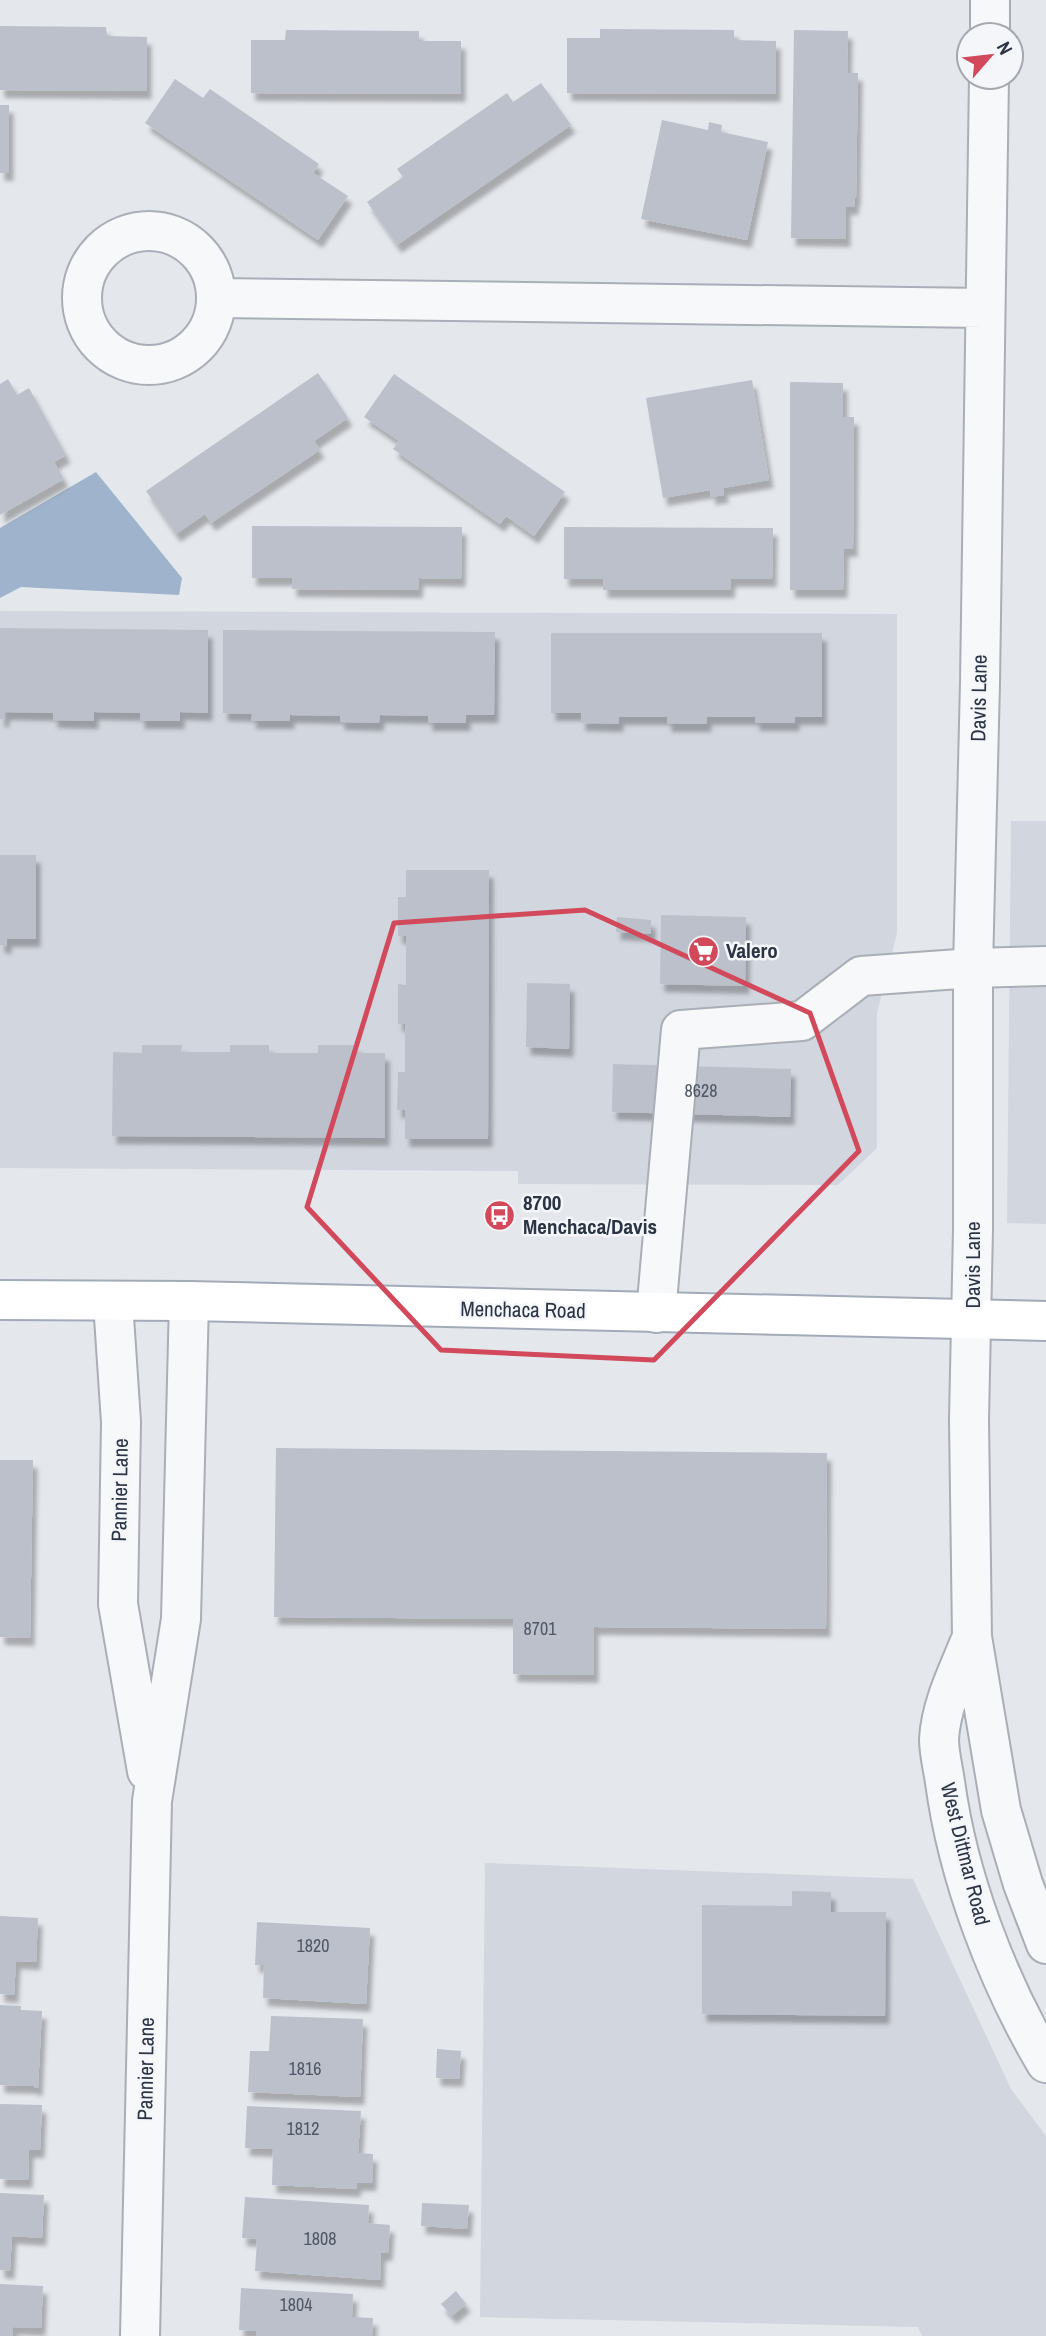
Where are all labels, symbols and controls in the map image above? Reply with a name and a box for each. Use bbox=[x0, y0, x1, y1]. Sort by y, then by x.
north arrow bbox=[955, 21, 1025, 91]
text: N bbox=[991, 37, 1019, 59]
street label: Davis Lane bbox=[963, 654, 994, 742]
supermarket icon: Valero bbox=[686, 934, 720, 968]
place label: Valero bbox=[726, 936, 778, 965]
house number: 8628 bbox=[685, 1078, 717, 1103]
place label: 8700 Menchaca/Davis bbox=[523, 1188, 657, 1241]
bus stop icon: 8700 Menchaca/Davis bbox=[483, 1198, 517, 1232]
street label: Davis Lane bbox=[958, 1221, 987, 1309]
street label: Menchaca Road bbox=[460, 1294, 586, 1325]
street label: Pannier Lane bbox=[104, 1438, 135, 1542]
house number: 8701 bbox=[524, 1616, 557, 1641]
street label: West Dittmar Road bbox=[934, 1779, 997, 1928]
house number: 1820 bbox=[297, 1933, 329, 1958]
street label: Pannier Lane bbox=[130, 2017, 161, 2121]
house number: 1816 bbox=[289, 2056, 321, 2081]
house number: 1812 bbox=[287, 2116, 319, 2141]
house number: 1808 bbox=[304, 2226, 336, 2251]
house number: 1804 bbox=[280, 2292, 312, 2317]

